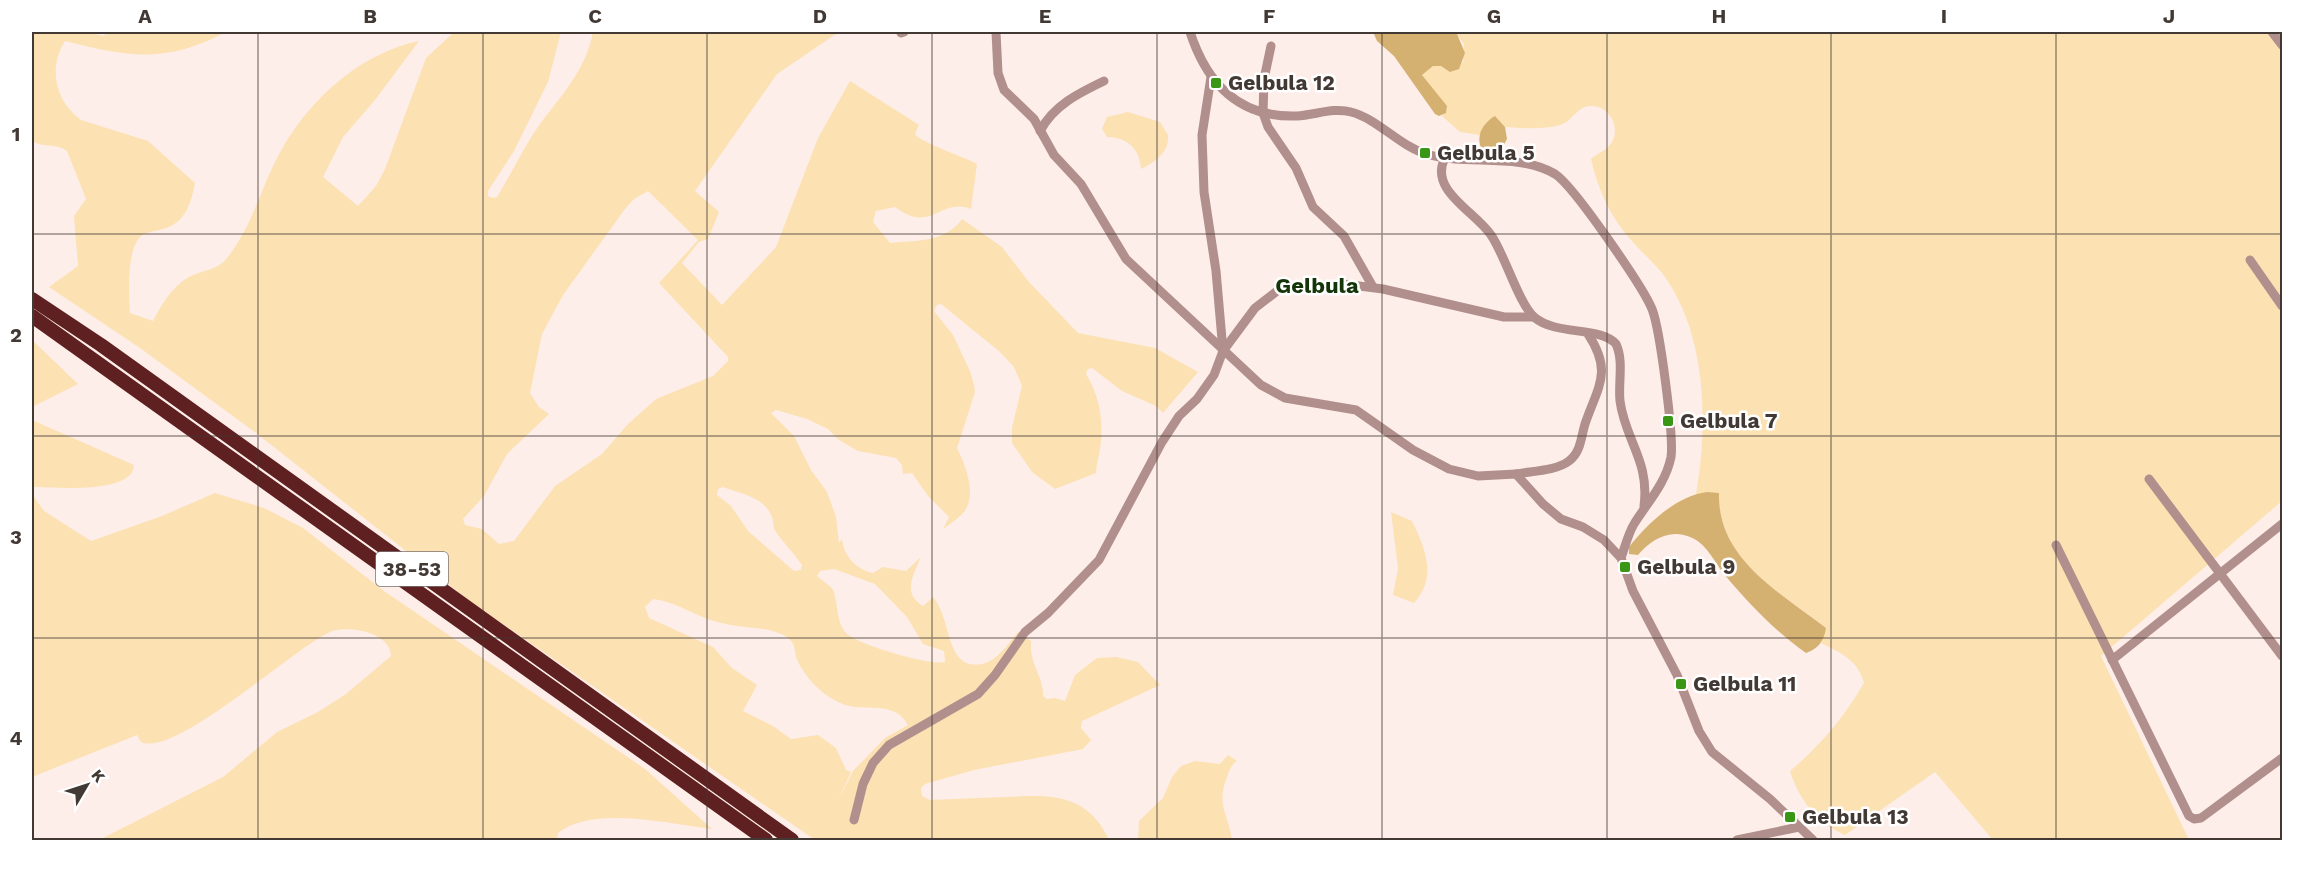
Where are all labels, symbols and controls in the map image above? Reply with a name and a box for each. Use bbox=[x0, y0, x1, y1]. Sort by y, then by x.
text: A bbox=[138, 4, 152, 28]
text: B bbox=[363, 4, 377, 28]
text: C bbox=[588, 4, 602, 28]
text: D bbox=[813, 4, 827, 28]
text: E bbox=[1039, 4, 1051, 28]
text: F bbox=[1263, 4, 1275, 28]
text: G bbox=[1487, 4, 1501, 28]
text: H bbox=[1712, 4, 1726, 28]
text: I bbox=[1941, 4, 1947, 28]
text: J bbox=[2163, 4, 2175, 28]
place label: Gelbula 12 bbox=[1228, 70, 1335, 95]
marker: Gelbula 12 bbox=[1209, 76, 1223, 90]
text: 1 bbox=[12, 122, 20, 146]
place label: Gelbula 5 bbox=[1437, 140, 1535, 165]
marker: Gelbula 5 bbox=[1418, 146, 1432, 160]
district label: Gelbula bbox=[1275, 273, 1359, 298]
text: 2 bbox=[10, 323, 22, 347]
place label: Gelbula 7 bbox=[1680, 408, 1778, 433]
marker: Gelbula 7 bbox=[1661, 414, 1675, 428]
text: 3 bbox=[10, 525, 22, 549]
road number: 38-53 bbox=[376, 552, 448, 586]
place label: Gelbula 9 bbox=[1637, 554, 1735, 579]
marker: Gelbula 9 bbox=[1618, 560, 1632, 574]
place label: Gelbula 11 bbox=[1693, 671, 1796, 696]
marker: Gelbula 11 bbox=[1674, 677, 1688, 691]
text: 4 bbox=[10, 726, 23, 750]
north arrow bbox=[57, 755, 117, 815]
text: K bbox=[87, 766, 109, 786]
place label: Gelbula 13 bbox=[1802, 804, 1909, 829]
marker: Gelbula 13 bbox=[1783, 810, 1797, 824]

